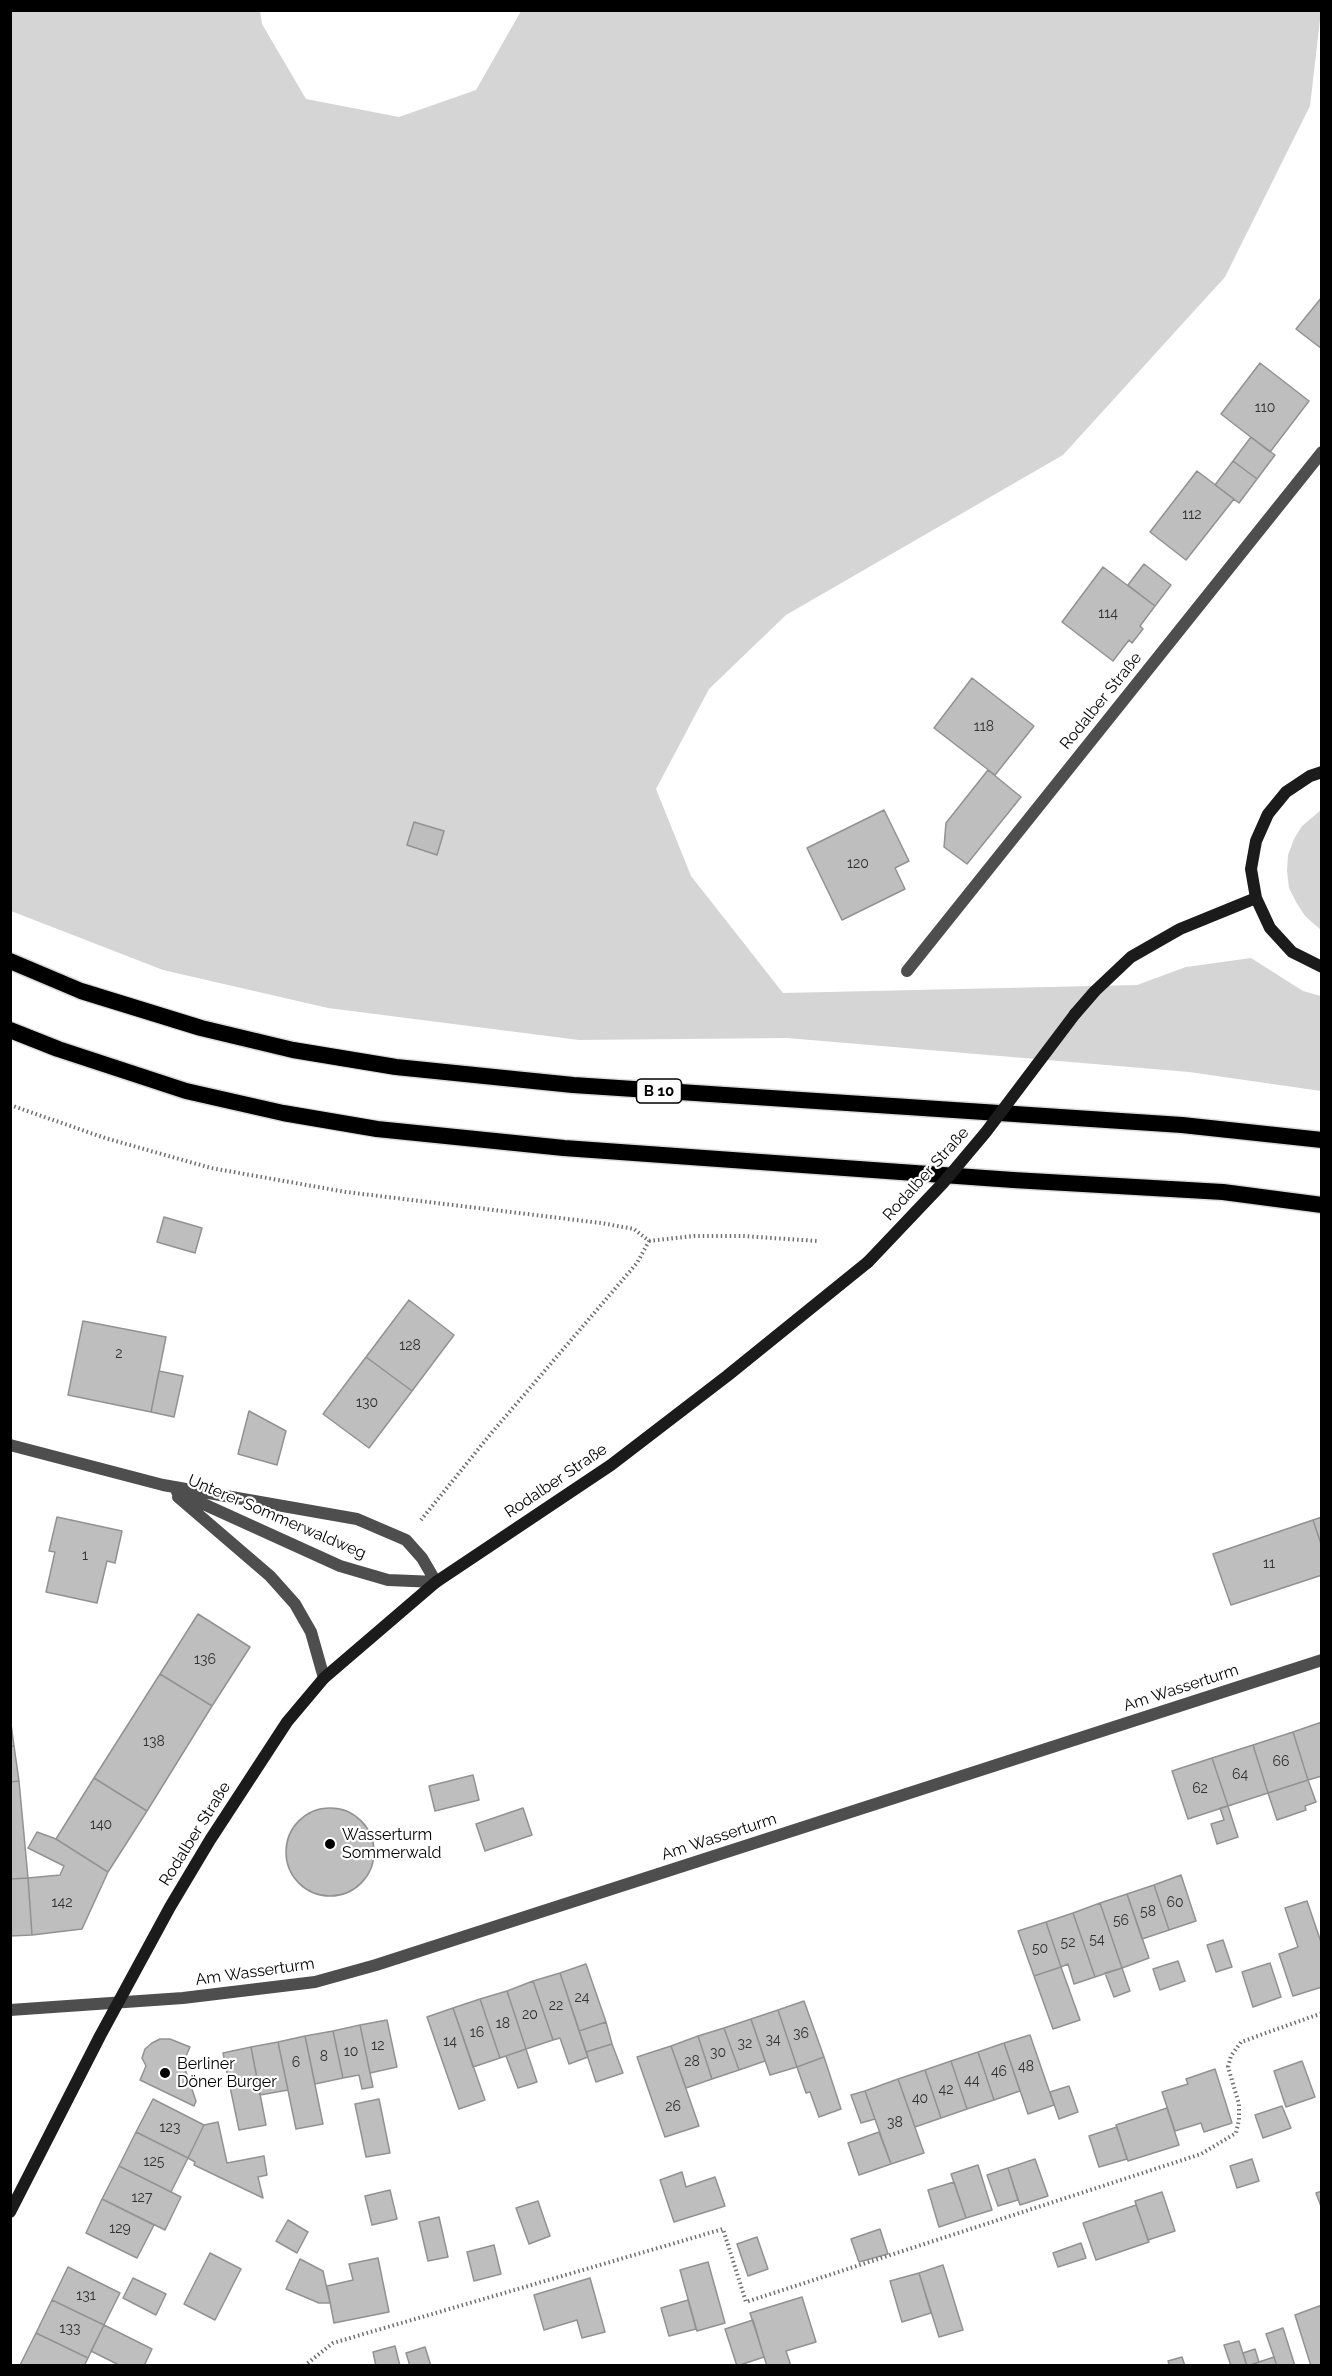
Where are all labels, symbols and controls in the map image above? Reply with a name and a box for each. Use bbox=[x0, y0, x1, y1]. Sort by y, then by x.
house number: 110 bbox=[1255, 400, 1275, 416]
house number: 112 bbox=[1182, 507, 1202, 523]
house number: 114 bbox=[1098, 606, 1118, 622]
street label: Rodalber Straße bbox=[1056, 649, 1146, 753]
house number: 118 bbox=[974, 719, 994, 735]
house number: 120 bbox=[847, 856, 869, 872]
road number: B 10 bbox=[636, 1079, 682, 1103]
street label: Rodalber Straße bbox=[879, 1123, 973, 1225]
house number: 128 bbox=[399, 1338, 421, 1354]
house number: 2 bbox=[115, 1346, 123, 1362]
house number: 130 bbox=[356, 1395, 378, 1411]
street label: Rodalber Straße bbox=[501, 1440, 611, 1522]
street label: Unterer Sommerwaldweg bbox=[185, 1471, 369, 1563]
house number: 1 bbox=[82, 1548, 88, 1564]
house number: 11 bbox=[1263, 1556, 1275, 1572]
house number: 136 bbox=[194, 1652, 216, 1668]
street label: Am Wasserturm bbox=[1121, 1660, 1241, 1716]
house number: 138 bbox=[143, 1734, 165, 1750]
house number: 66 bbox=[1273, 1754, 1289, 1770]
house number: 64 bbox=[1232, 1767, 1248, 1783]
street label: Rodalber Straße bbox=[155, 1778, 235, 1890]
house number: 62 bbox=[1192, 1781, 1208, 1797]
street label: Am Wasserturm bbox=[659, 1809, 779, 1865]
house number: 140 bbox=[90, 1817, 112, 1833]
place label: Wasserturm Sommerwald bbox=[342, 1825, 441, 1863]
marker: Wasserturm Sommerwald bbox=[323, 1837, 337, 1851]
house number: 142 bbox=[52, 1895, 72, 1911]
house number: 60 bbox=[1166, 1895, 1184, 1911]
house number: 58 bbox=[1140, 1904, 1156, 1920]
house number: 56 bbox=[1113, 1913, 1129, 1929]
house number: 54 bbox=[1089, 1932, 1105, 1948]
house number: 52 bbox=[1061, 1935, 1075, 1951]
house number: 50 bbox=[1032, 1941, 1048, 1957]
street label: Am Wasserturm bbox=[194, 1954, 316, 1990]
house number: 24 bbox=[575, 1990, 589, 2006]
house number: 22 bbox=[549, 1998, 563, 2014]
house number: 20 bbox=[522, 2007, 538, 2023]
house number: 18 bbox=[496, 2016, 510, 2032]
house number: 16 bbox=[470, 2025, 484, 2041]
house number: 36 bbox=[793, 2026, 809, 2042]
house number: 34 bbox=[765, 2032, 781, 2048]
house number: 14 bbox=[443, 2034, 457, 2050]
house number: 32 bbox=[738, 2036, 752, 2052]
house number: 12 bbox=[371, 2038, 385, 2054]
house number: 10 bbox=[344, 2044, 358, 2060]
house number: 30 bbox=[710, 2045, 726, 2061]
house number: 8 bbox=[320, 2049, 328, 2065]
place label: Berliner Döner Burger bbox=[177, 2054, 277, 2092]
house number: 28 bbox=[684, 2054, 700, 2070]
house number: 6 bbox=[292, 2055, 300, 2071]
house number: 48 bbox=[1018, 2059, 1034, 2075]
house number: 46 bbox=[991, 2064, 1007, 2080]
marker: Berliner Döner Burger bbox=[158, 2066, 172, 2080]
house number: 44 bbox=[964, 2073, 980, 2089]
house number: 42 bbox=[939, 2082, 953, 2098]
house number: 40 bbox=[912, 2091, 928, 2107]
house number: 26 bbox=[665, 2099, 681, 2115]
house number: 38 bbox=[887, 2115, 903, 2131]
house number: 123 bbox=[160, 2120, 180, 2136]
house number: 125 bbox=[144, 2154, 164, 2170]
house number: 127 bbox=[132, 2190, 152, 2206]
house number: 129 bbox=[109, 2221, 131, 2237]
house number: 131 bbox=[76, 2288, 96, 2304]
house number: 133 bbox=[60, 2321, 80, 2337]

